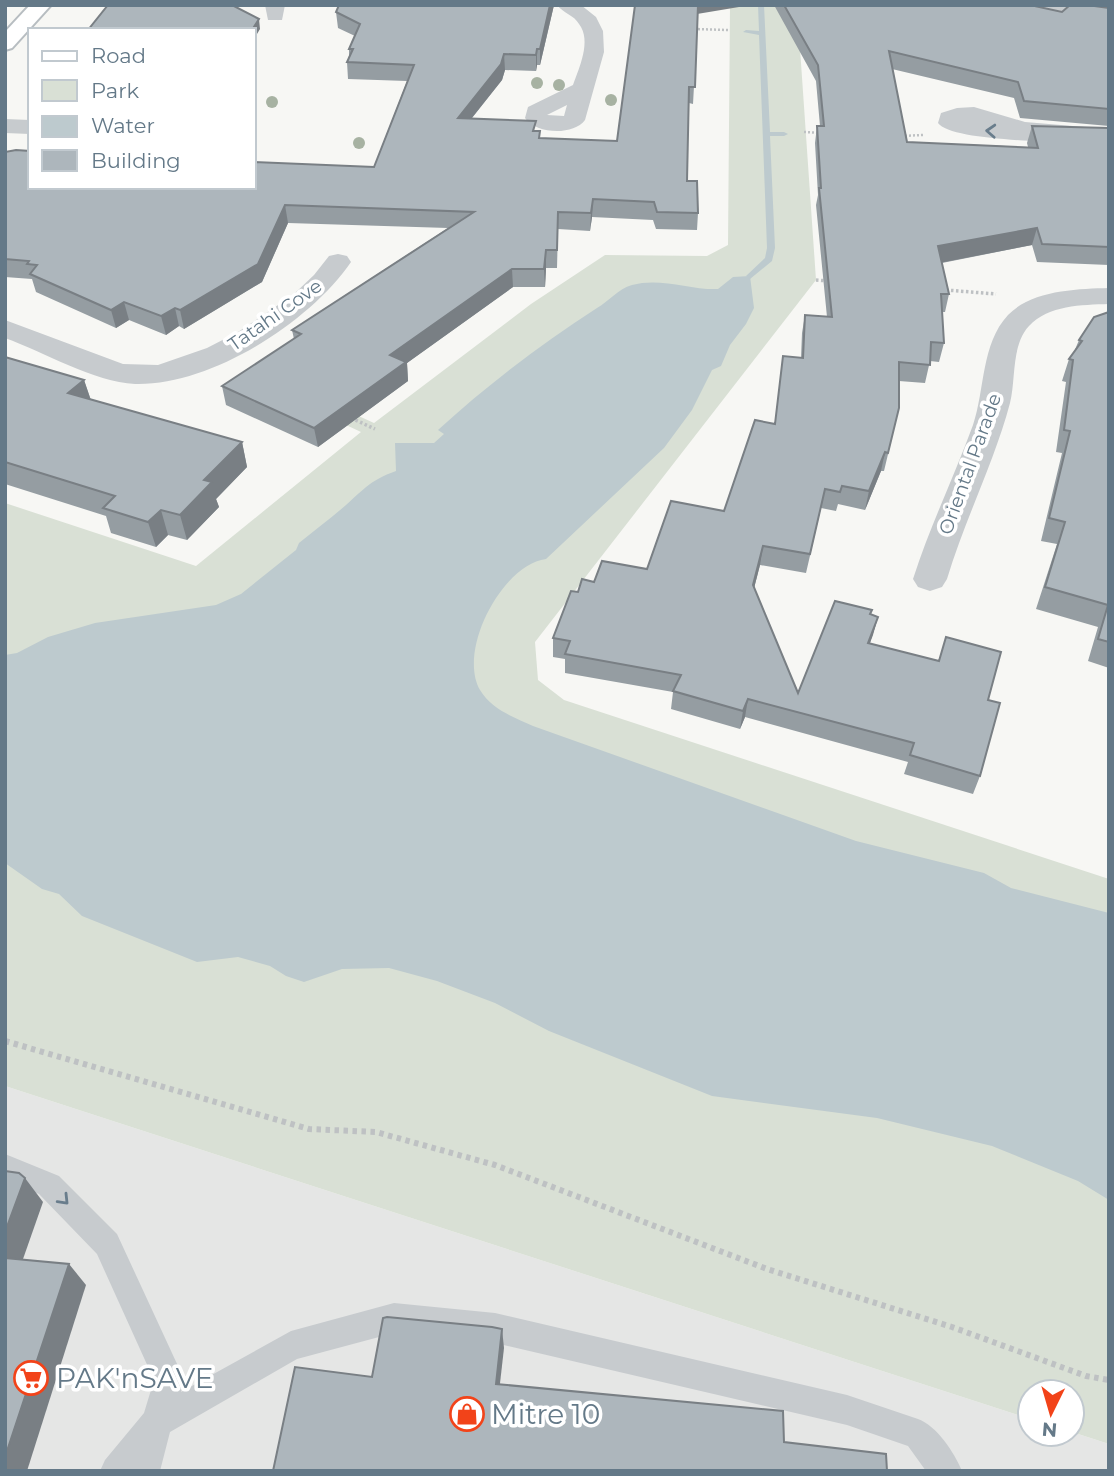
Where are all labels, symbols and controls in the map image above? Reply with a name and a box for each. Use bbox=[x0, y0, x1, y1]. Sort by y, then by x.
legend bbox=[28, 28, 256, 189]
text: Road bbox=[91, 43, 146, 68]
text: Park bbox=[91, 78, 139, 103]
text: Water bbox=[91, 113, 155, 138]
one-way arrow bbox=[985, 124, 996, 139]
text: Building bbox=[91, 148, 181, 173]
street label: Tatahi Cove bbox=[224, 274, 326, 356]
street label: Oriental Parade bbox=[934, 390, 1006, 538]
one-way arrow bbox=[55, 1192, 68, 1205]
supermarket icon: PAK'nSAVE bbox=[12, 1359, 50, 1397]
place label: PAK'nSAVE bbox=[56, 1361, 214, 1395]
north arrow bbox=[1016, 1378, 1086, 1448]
shop icon: Mitre 10 bbox=[448, 1395, 486, 1433]
place label: Mitre 10 bbox=[491, 1397, 600, 1431]
text: N bbox=[1041, 1417, 1058, 1442]

